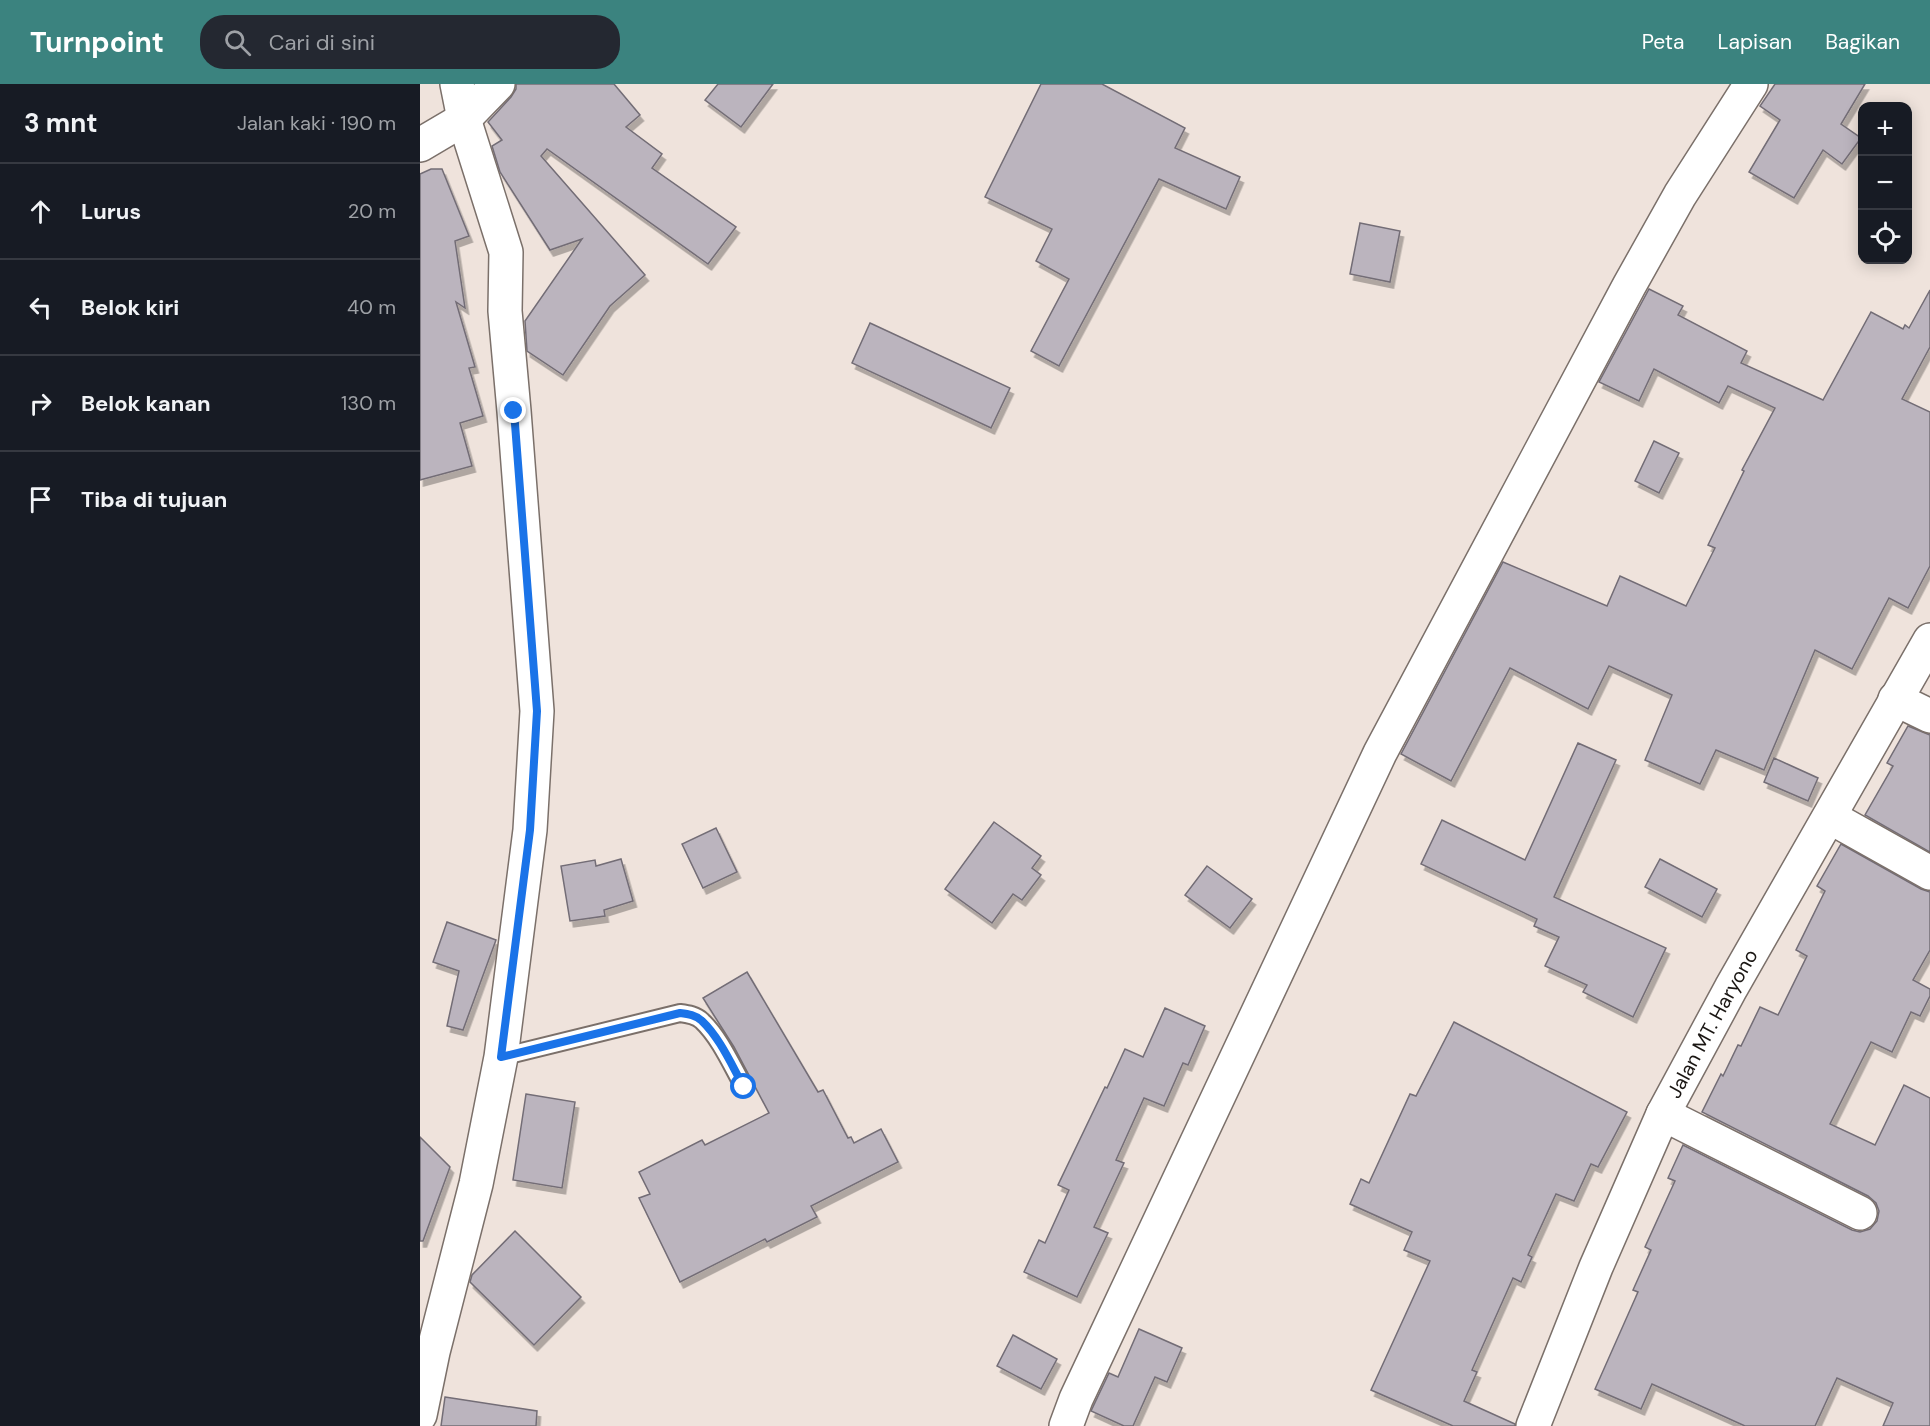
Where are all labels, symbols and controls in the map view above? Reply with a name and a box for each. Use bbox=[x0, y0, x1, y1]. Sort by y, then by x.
search box bbox=[200, 15, 620, 69]
text: Turnpoint bbox=[30, 24, 164, 61]
icon: search bbox=[221, 26, 254, 59]
text: Cari di sini bbox=[269, 28, 375, 57]
text: Peta bbox=[1642, 28, 1684, 56]
text: Lapisan bbox=[1717, 28, 1792, 56]
text: Bagikan bbox=[1825, 28, 1900, 56]
map controls bbox=[1858, 102, 1912, 264]
button: + bbox=[1858, 102, 1912, 156]
text: 3 mnt bbox=[24, 106, 98, 140]
text: Jalan kaki · 190 m bbox=[237, 110, 396, 136]
button: − bbox=[1858, 156, 1912, 210]
icon: ahead bbox=[24, 195, 57, 228]
text: Lurus bbox=[81, 197, 141, 226]
text: 20 m bbox=[348, 198, 396, 224]
button: locate bbox=[1858, 210, 1912, 264]
icon: left bbox=[24, 291, 57, 324]
text: Belok kiri bbox=[81, 293, 179, 322]
text: 40 m bbox=[347, 294, 396, 320]
icon: right bbox=[24, 387, 57, 420]
text: Belok kanan bbox=[81, 389, 211, 418]
text: 130 m bbox=[341, 390, 396, 416]
route end bbox=[500, 397, 526, 423]
icon: arrive bbox=[24, 483, 57, 516]
text: Tiba di tujuan bbox=[81, 485, 227, 514]
street label: Jalan MT. Haryono bbox=[1661, 944, 1764, 1103]
route start bbox=[730, 1073, 756, 1099]

